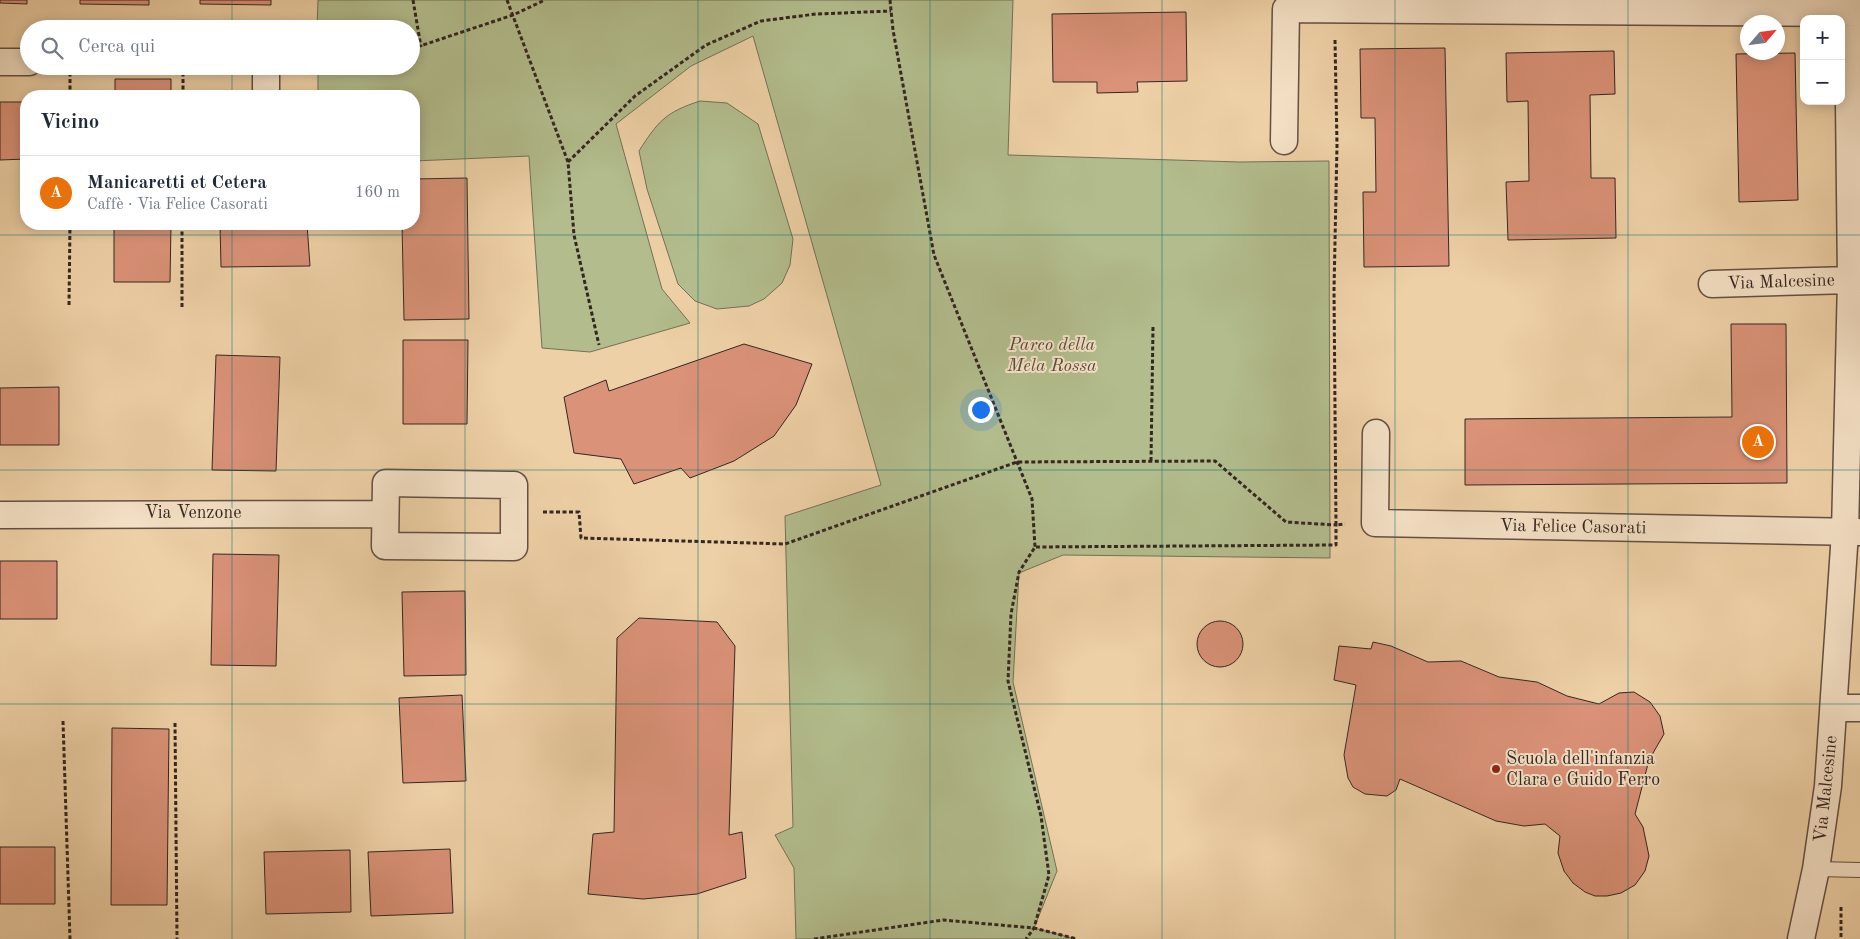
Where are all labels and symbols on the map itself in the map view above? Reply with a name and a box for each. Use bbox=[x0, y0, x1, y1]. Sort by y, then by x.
north arrow bbox=[1740, 15, 1785, 60]
street label: Via Malcesine bbox=[1727, 271, 1835, 293]
park label: Parco della Mela Rossa bbox=[1006, 336, 1097, 375]
your location bbox=[968, 397, 994, 423]
pin: A bbox=[1742, 423, 1774, 461]
street label: Via Venzone bbox=[145, 504, 241, 522]
street label: Via Felice Casorati bbox=[1499, 517, 1647, 537]
street label: Via Malcesine bbox=[1811, 735, 1841, 843]
place label: Scuola dell'infanzia Clara e Guido Ferro bbox=[1506, 750, 1660, 789]
marker: Scuola dell'infanzia Clara e Guido Ferro bbox=[1490, 763, 1502, 775]

